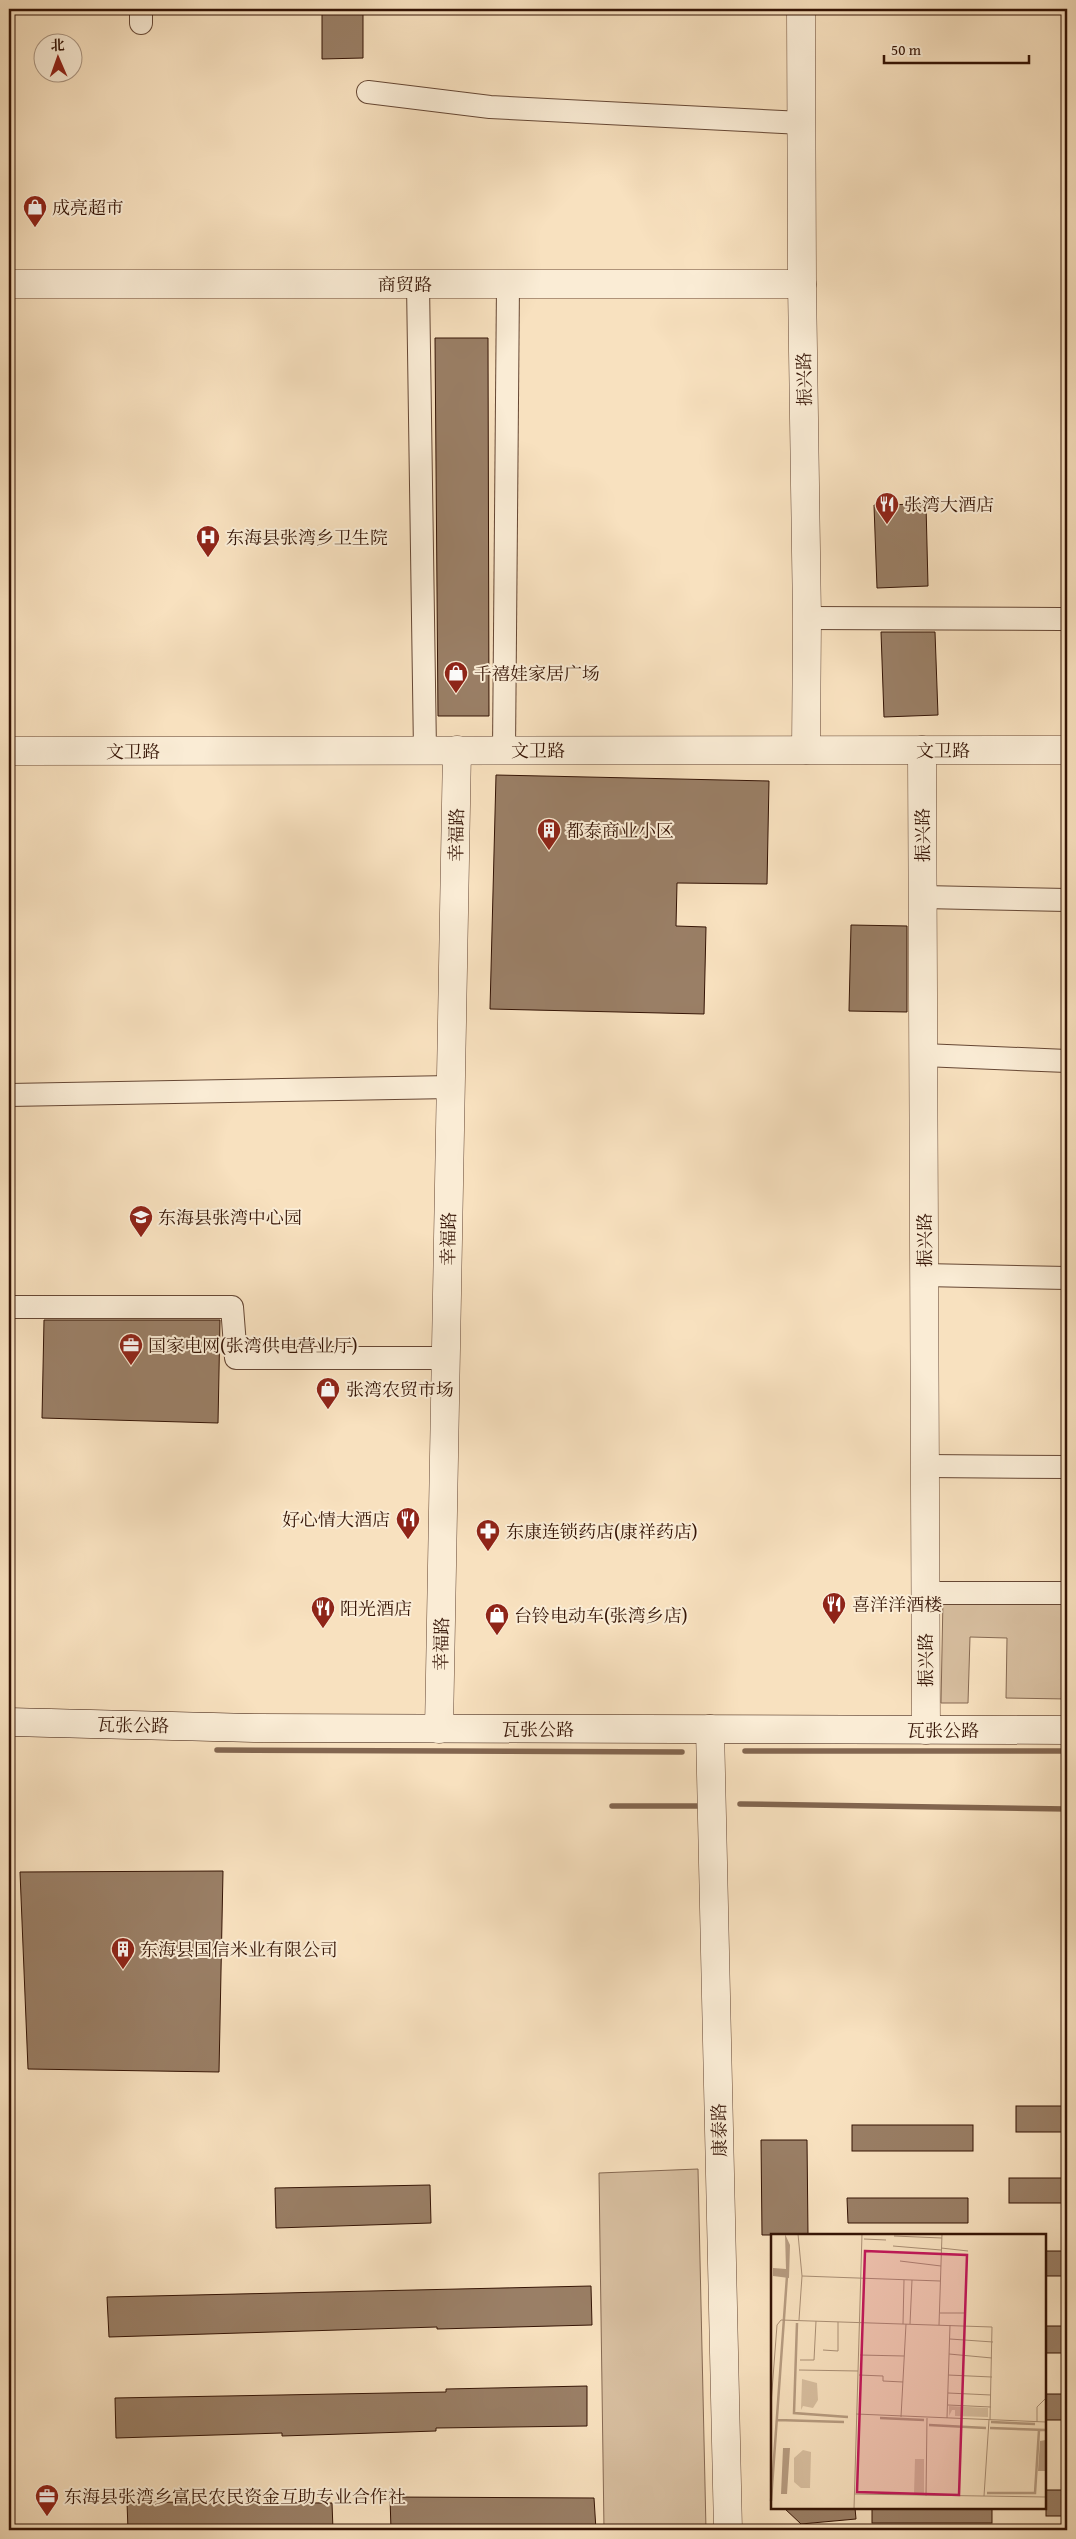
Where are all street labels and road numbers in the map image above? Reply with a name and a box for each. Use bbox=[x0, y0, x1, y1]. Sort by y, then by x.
street label: 商贸路 bbox=[378, 271, 432, 298]
street label: 振兴路 bbox=[790, 352, 818, 406]
street label: 文卫路 bbox=[511, 737, 565, 764]
street label: 文卫路 bbox=[916, 737, 970, 764]
street label: 文卫路 bbox=[106, 738, 160, 765]
street label: 幸福路 bbox=[442, 808, 470, 862]
street label: 振兴路 bbox=[909, 808, 936, 862]
street label: 幸福路 bbox=[434, 1212, 462, 1266]
street label: 振兴路 bbox=[911, 1213, 938, 1267]
street label: 幸福路 bbox=[427, 1617, 455, 1671]
street label: 振兴路 bbox=[912, 1633, 939, 1687]
street label: 瓦张公路 bbox=[97, 1711, 169, 1739]
street label: 瓦张公路 bbox=[502, 1716, 574, 1743]
street label: 瓦张公路 bbox=[907, 1717, 979, 1744]
street label: 康泰路 bbox=[705, 2103, 733, 2157]

